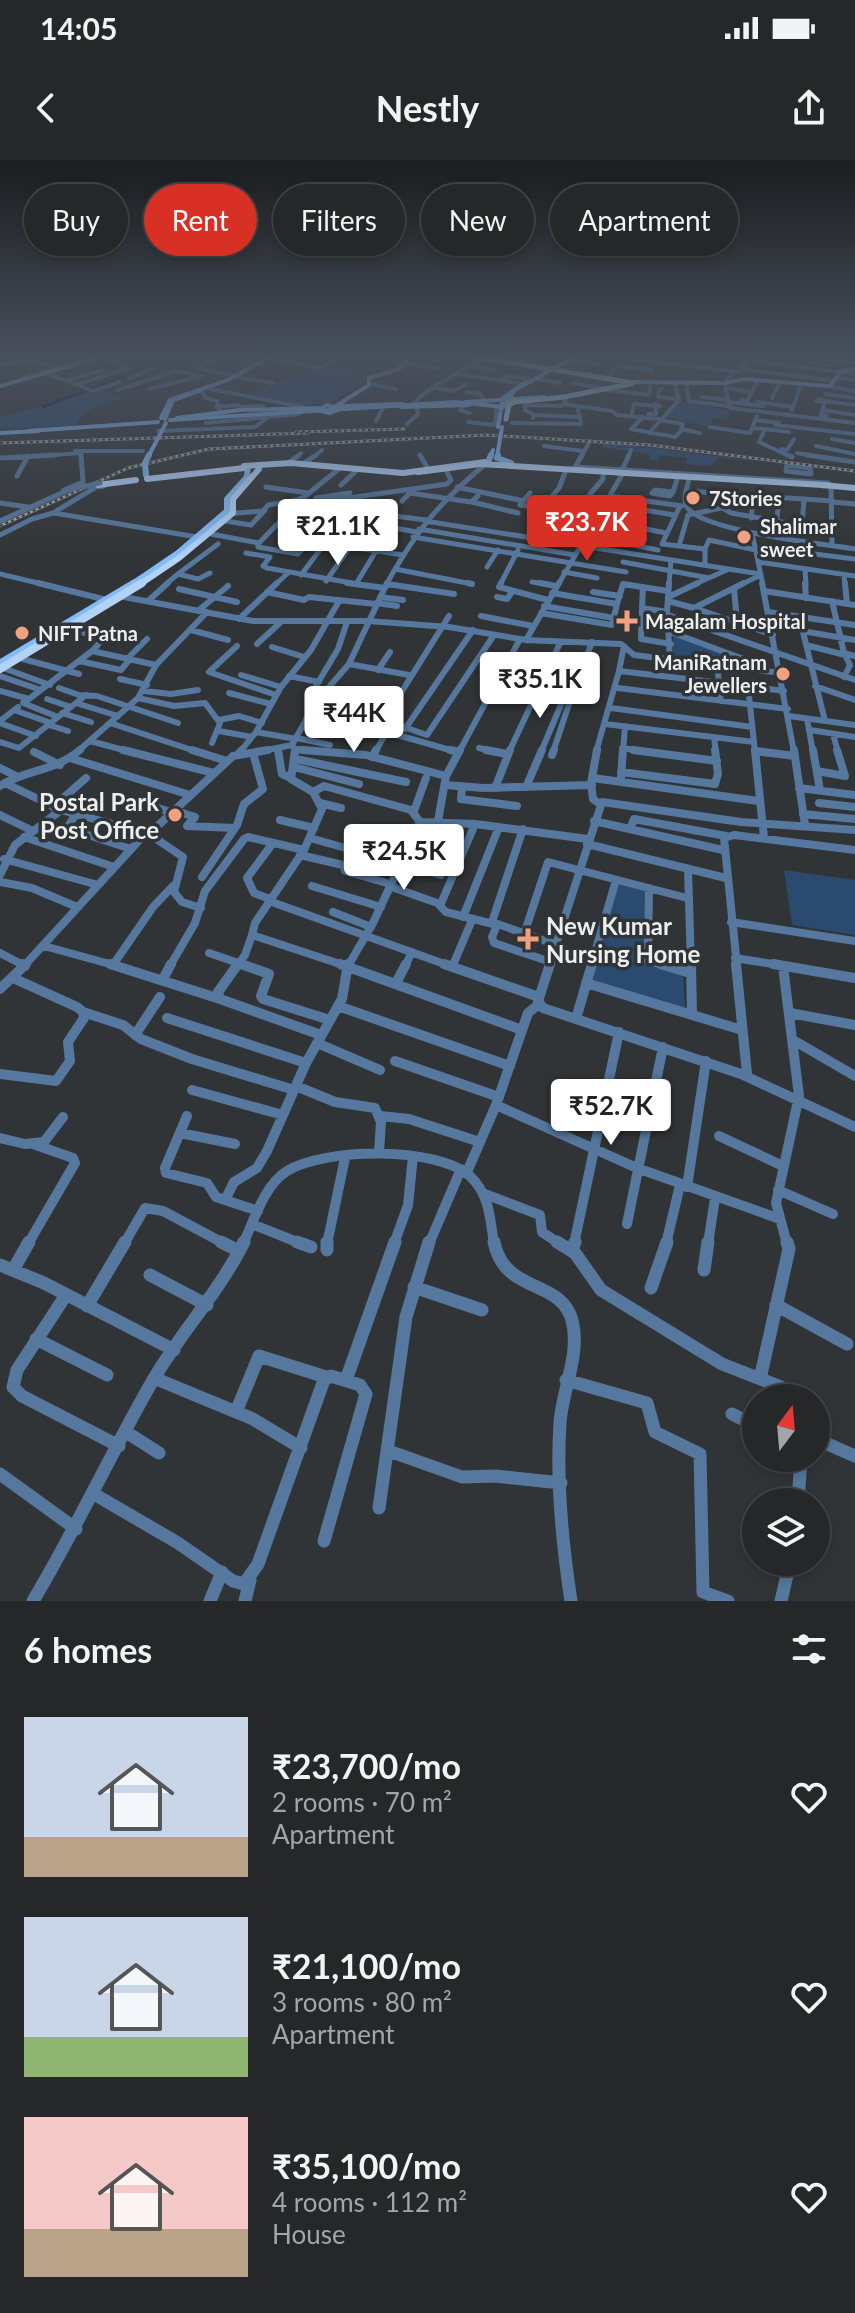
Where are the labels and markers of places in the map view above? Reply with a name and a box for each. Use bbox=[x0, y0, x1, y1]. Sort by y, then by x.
place label: 7Stories bbox=[709, 486, 782, 510]
marker: 7Stories bbox=[684, 489, 702, 507]
pin: ₹23.7K bbox=[522, 495, 652, 563]
pin: ₹21.1K bbox=[273, 499, 403, 567]
place label: Shalimar sweet bbox=[760, 514, 837, 561]
marker: Shalimar sweet bbox=[735, 528, 753, 546]
place label: Magalam Hospital bbox=[645, 609, 806, 633]
marker: Magalam Hospital bbox=[616, 610, 638, 632]
place label: NIFT Patna bbox=[38, 621, 138, 645]
marker: NIFT Patna bbox=[13, 624, 31, 642]
place label: ManiRatnam Jewellers bbox=[654, 650, 767, 697]
pin: ₹35.1K bbox=[475, 652, 605, 720]
marker: ManiRatnam Jewellers bbox=[774, 665, 792, 683]
pin: ₹44K bbox=[307, 686, 401, 754]
place label: Postal Park Post Office bbox=[39, 787, 159, 844]
marker: Postal Park Post Office bbox=[166, 806, 184, 824]
pin: ₹24.5K bbox=[339, 824, 469, 892]
place label: New Kumar Nursing Home bbox=[546, 911, 700, 968]
marker: New Kumar Nursing Home bbox=[517, 928, 539, 950]
pin: ₹52.7K bbox=[546, 1079, 676, 1147]

